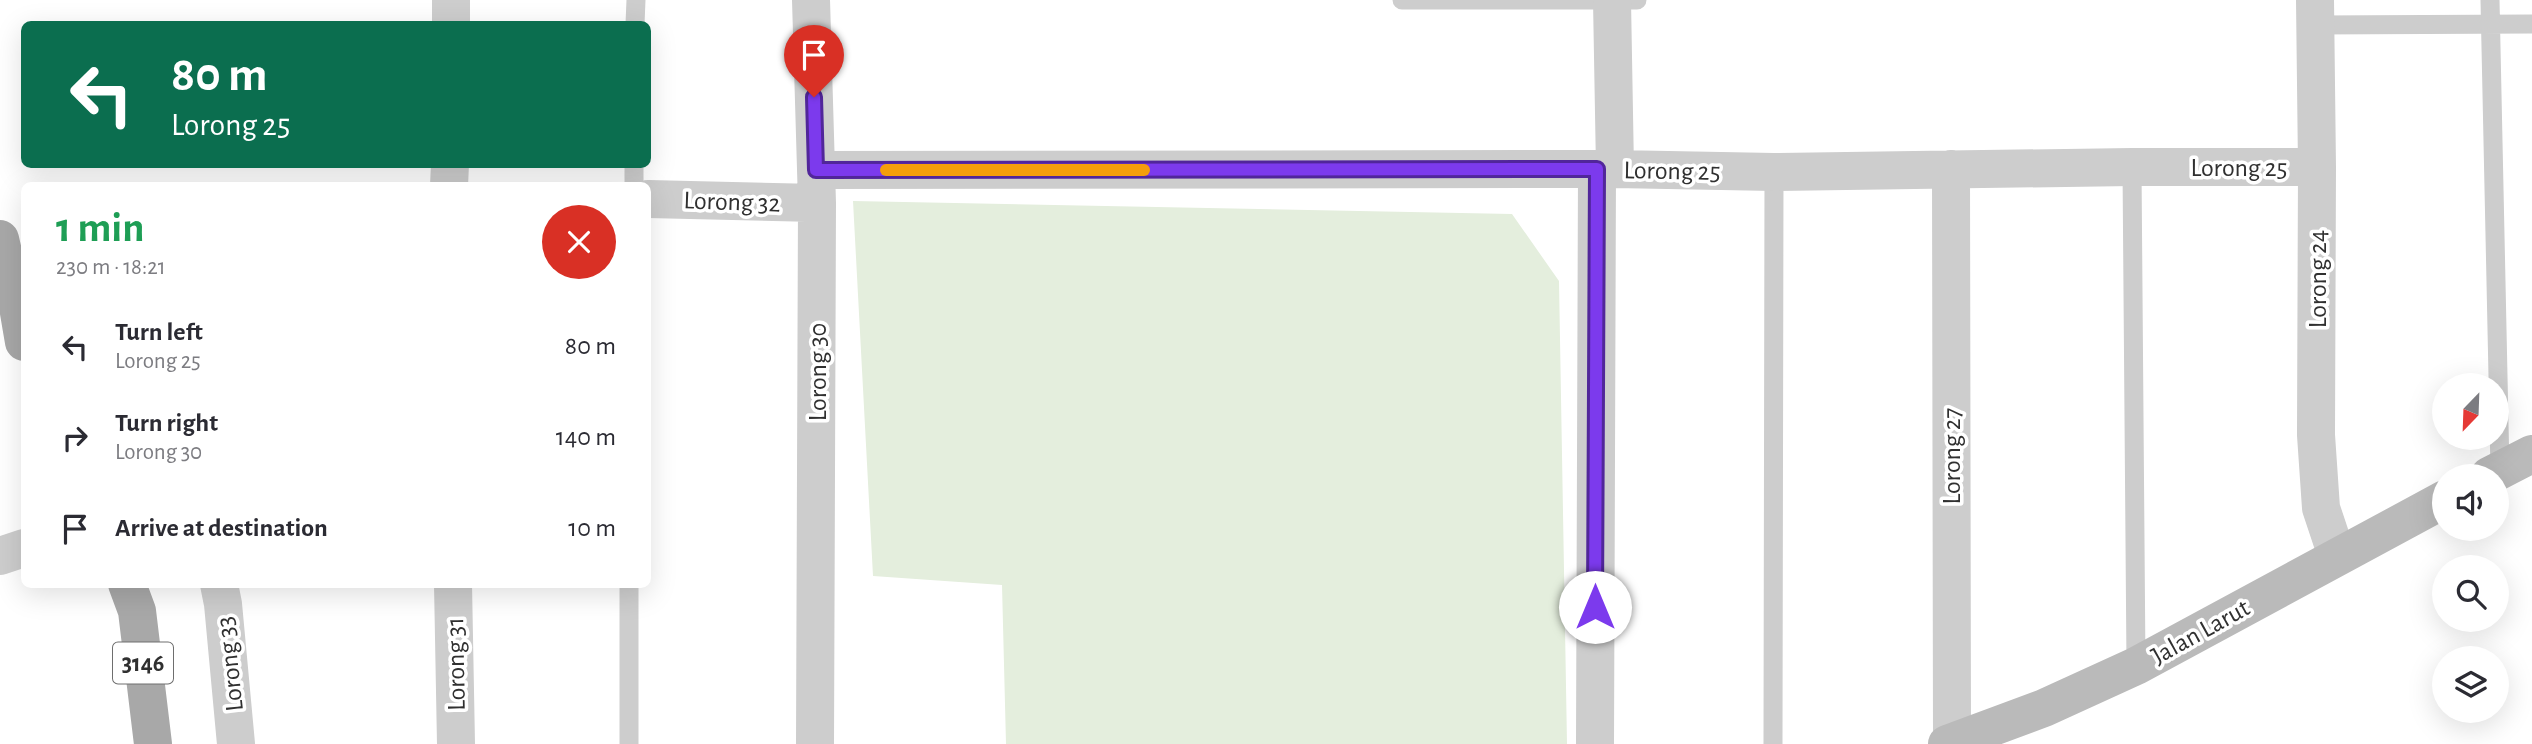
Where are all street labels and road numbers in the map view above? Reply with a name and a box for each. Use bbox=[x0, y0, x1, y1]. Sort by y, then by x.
street label: Lorong 25 bbox=[2191, 155, 2287, 181]
street label: Lorong 25 bbox=[1623, 157, 1721, 185]
street label: Lorong 32 bbox=[683, 187, 781, 217]
street label: Lorong 24 bbox=[2305, 230, 2331, 328]
street label: Lorong 30 bbox=[805, 323, 831, 421]
street label: Lorong 27 bbox=[1939, 407, 1965, 504]
street label: Jalan Larut bbox=[2147, 594, 2254, 669]
street label: Lorong 33 bbox=[212, 615, 248, 713]
street label: Lorong 31 bbox=[442, 617, 470, 711]
road number: 3146 bbox=[113, 642, 173, 684]

